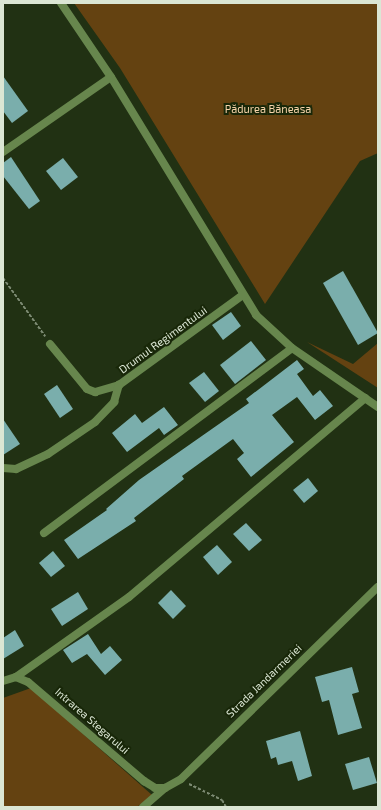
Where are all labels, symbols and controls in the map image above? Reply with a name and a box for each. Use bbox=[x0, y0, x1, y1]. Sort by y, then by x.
park label: Pădurea Băneasa bbox=[225, 102, 311, 116]
street label: Drumul Regimentului bbox=[116, 304, 210, 376]
street label: Strada Jandarmeriei bbox=[224, 642, 304, 720]
street label: Intrarea Stegarului bbox=[52, 685, 132, 757]

